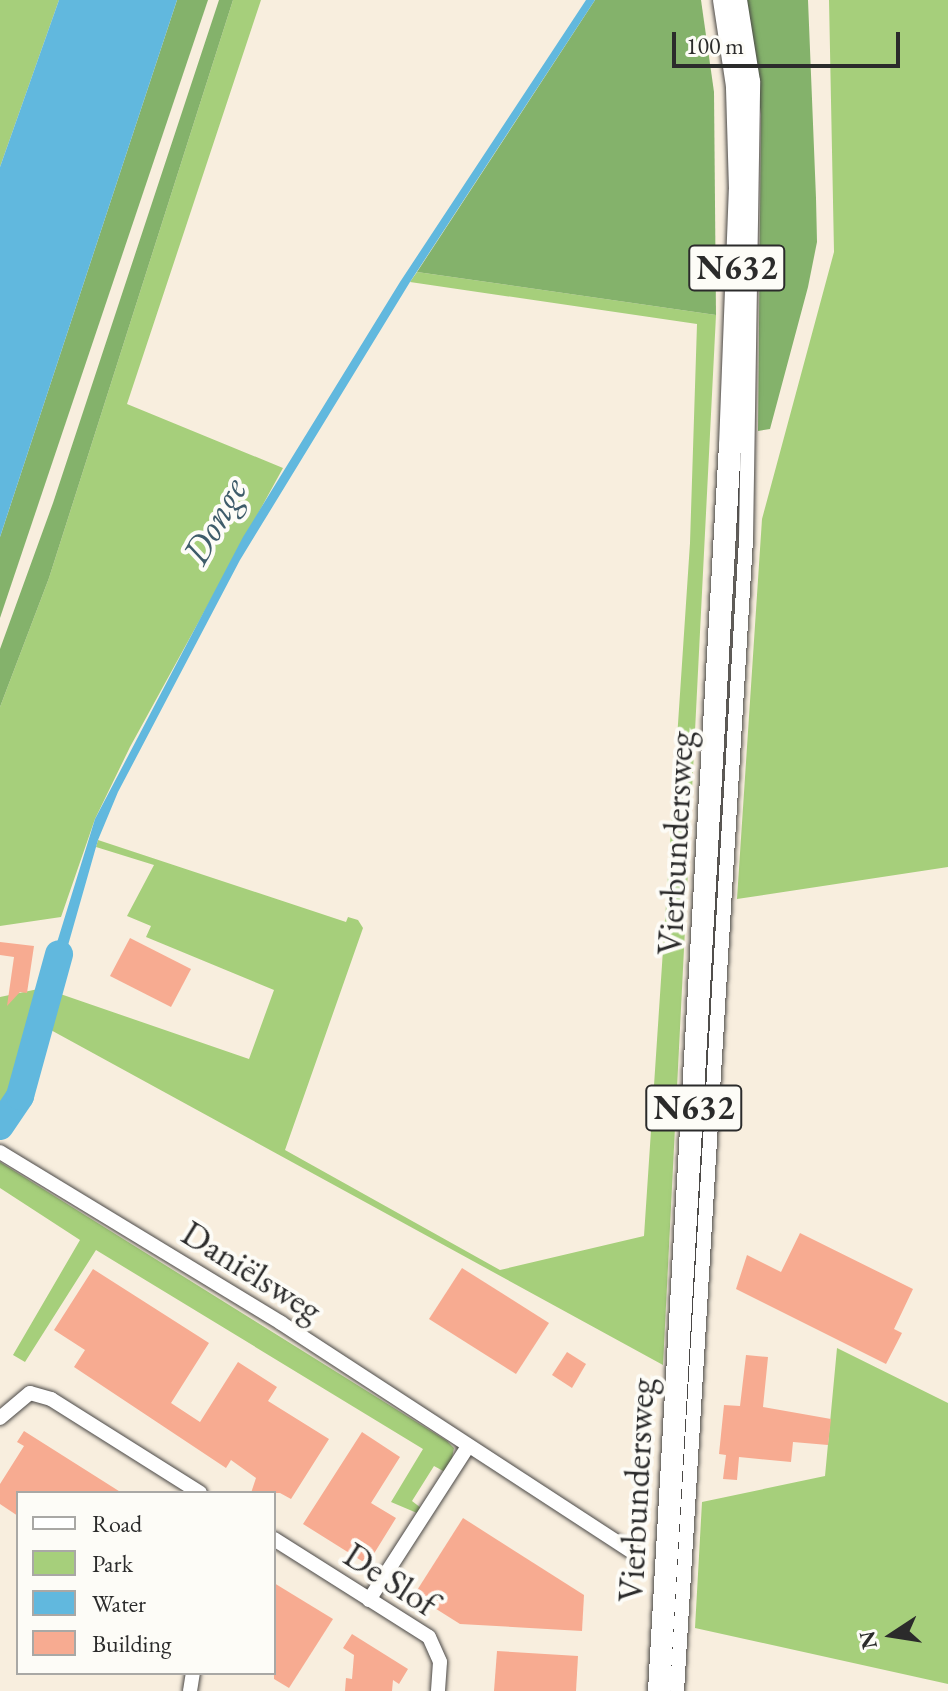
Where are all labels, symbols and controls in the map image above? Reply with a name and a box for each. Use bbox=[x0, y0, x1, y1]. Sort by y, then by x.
scale bar bbox=[676, 16, 904, 66]
text: 100 m bbox=[686, 30, 744, 61]
road number: N632 bbox=[687, 238, 787, 298]
water label: Donge bbox=[172, 470, 256, 572]
street label: Vierbundersweg bbox=[648, 730, 702, 956]
road number: N632 bbox=[644, 1078, 744, 1138]
street label: Daniëlsweg bbox=[174, 1211, 330, 1331]
street label: Vierbundersweg bbox=[609, 1377, 663, 1603]
legend bbox=[16, 1491, 276, 1675]
text: Road bbox=[92, 1508, 142, 1539]
street label: De Slof bbox=[336, 1533, 446, 1625]
text: Park bbox=[92, 1548, 133, 1579]
text: Water bbox=[92, 1588, 146, 1619]
north arrow bbox=[852, 1595, 932, 1675]
text: Building bbox=[92, 1628, 172, 1659]
text: N bbox=[852, 1628, 884, 1652]

